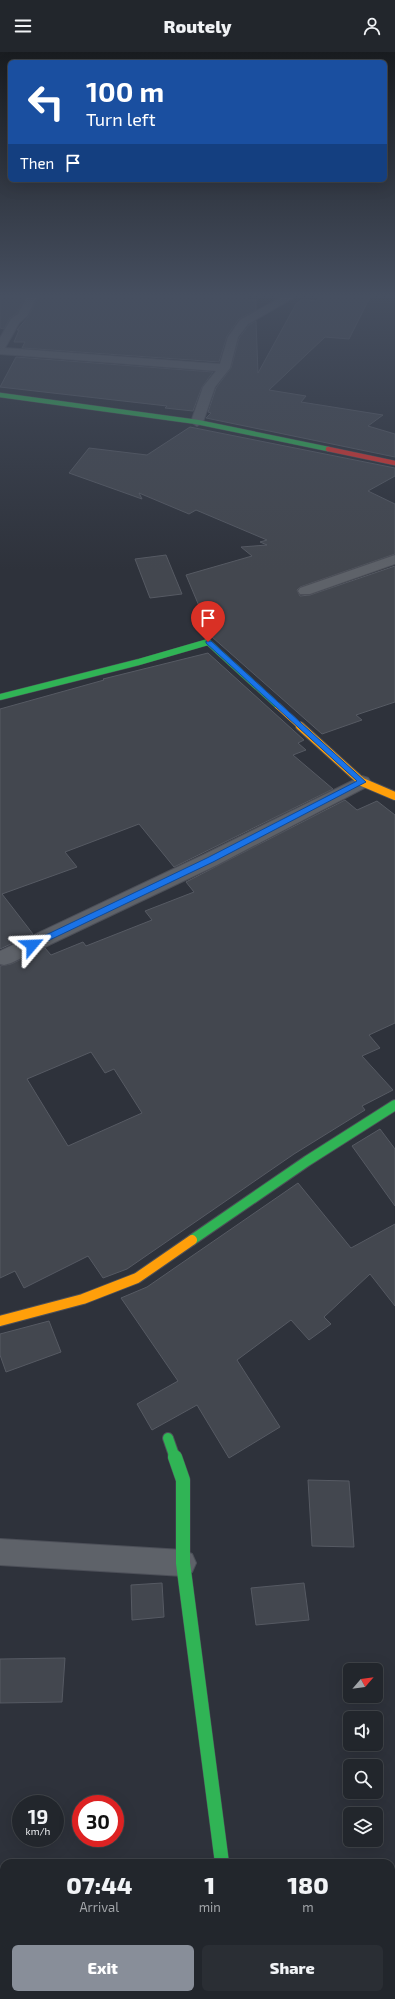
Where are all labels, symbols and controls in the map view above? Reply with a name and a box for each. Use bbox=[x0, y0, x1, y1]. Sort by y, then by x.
icon: menu bbox=[12, 15, 34, 37]
text: Routely bbox=[164, 15, 231, 37]
icon: person bbox=[361, 15, 383, 37]
text: 100 m bbox=[86, 74, 164, 108]
icon: left bbox=[20, 76, 72, 128]
text: Turn left bbox=[86, 108, 156, 130]
icon: arrive bbox=[62, 152, 84, 174]
text: Then bbox=[20, 154, 54, 172]
pin bbox=[191, 601, 225, 642]
icon: arrive bbox=[197, 607, 219, 629]
position arrow bbox=[11, 924, 53, 966]
north arrow bbox=[343, 1663, 383, 1703]
map controls bbox=[343, 1663, 383, 1847]
button: sound bbox=[343, 1711, 383, 1751]
button: search bbox=[343, 1759, 383, 1799]
speed limit sign: 30 bbox=[72, 1795, 124, 1847]
text: 19 bbox=[28, 1804, 48, 1828]
button: layers bbox=[343, 1807, 383, 1847]
text: km/h bbox=[26, 1825, 50, 1837]
text: 07:44 bbox=[66, 1870, 132, 1899]
text: 1 bbox=[204, 1870, 215, 1899]
text: 180 bbox=[287, 1870, 329, 1899]
text: Arrival bbox=[80, 1899, 119, 1915]
text: min bbox=[199, 1899, 221, 1915]
text: m bbox=[302, 1899, 314, 1915]
button: Exit bbox=[12, 1945, 194, 1991]
button: Share bbox=[202, 1945, 383, 1991]

